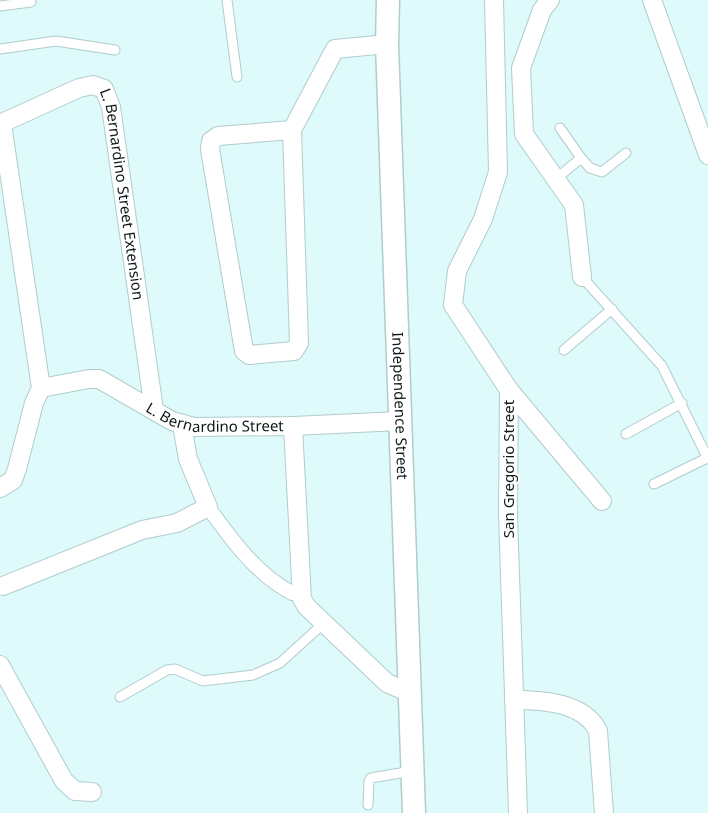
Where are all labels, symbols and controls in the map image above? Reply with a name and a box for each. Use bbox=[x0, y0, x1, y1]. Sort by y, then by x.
street label: L. Bernardino Street Extension bbox=[96, 85, 149, 301]
street label: Independence Street bbox=[388, 332, 413, 480]
street label: L. Bernardino Street bbox=[143, 397, 284, 436]
street label: San Gregorio Street bbox=[498, 399, 518, 538]

